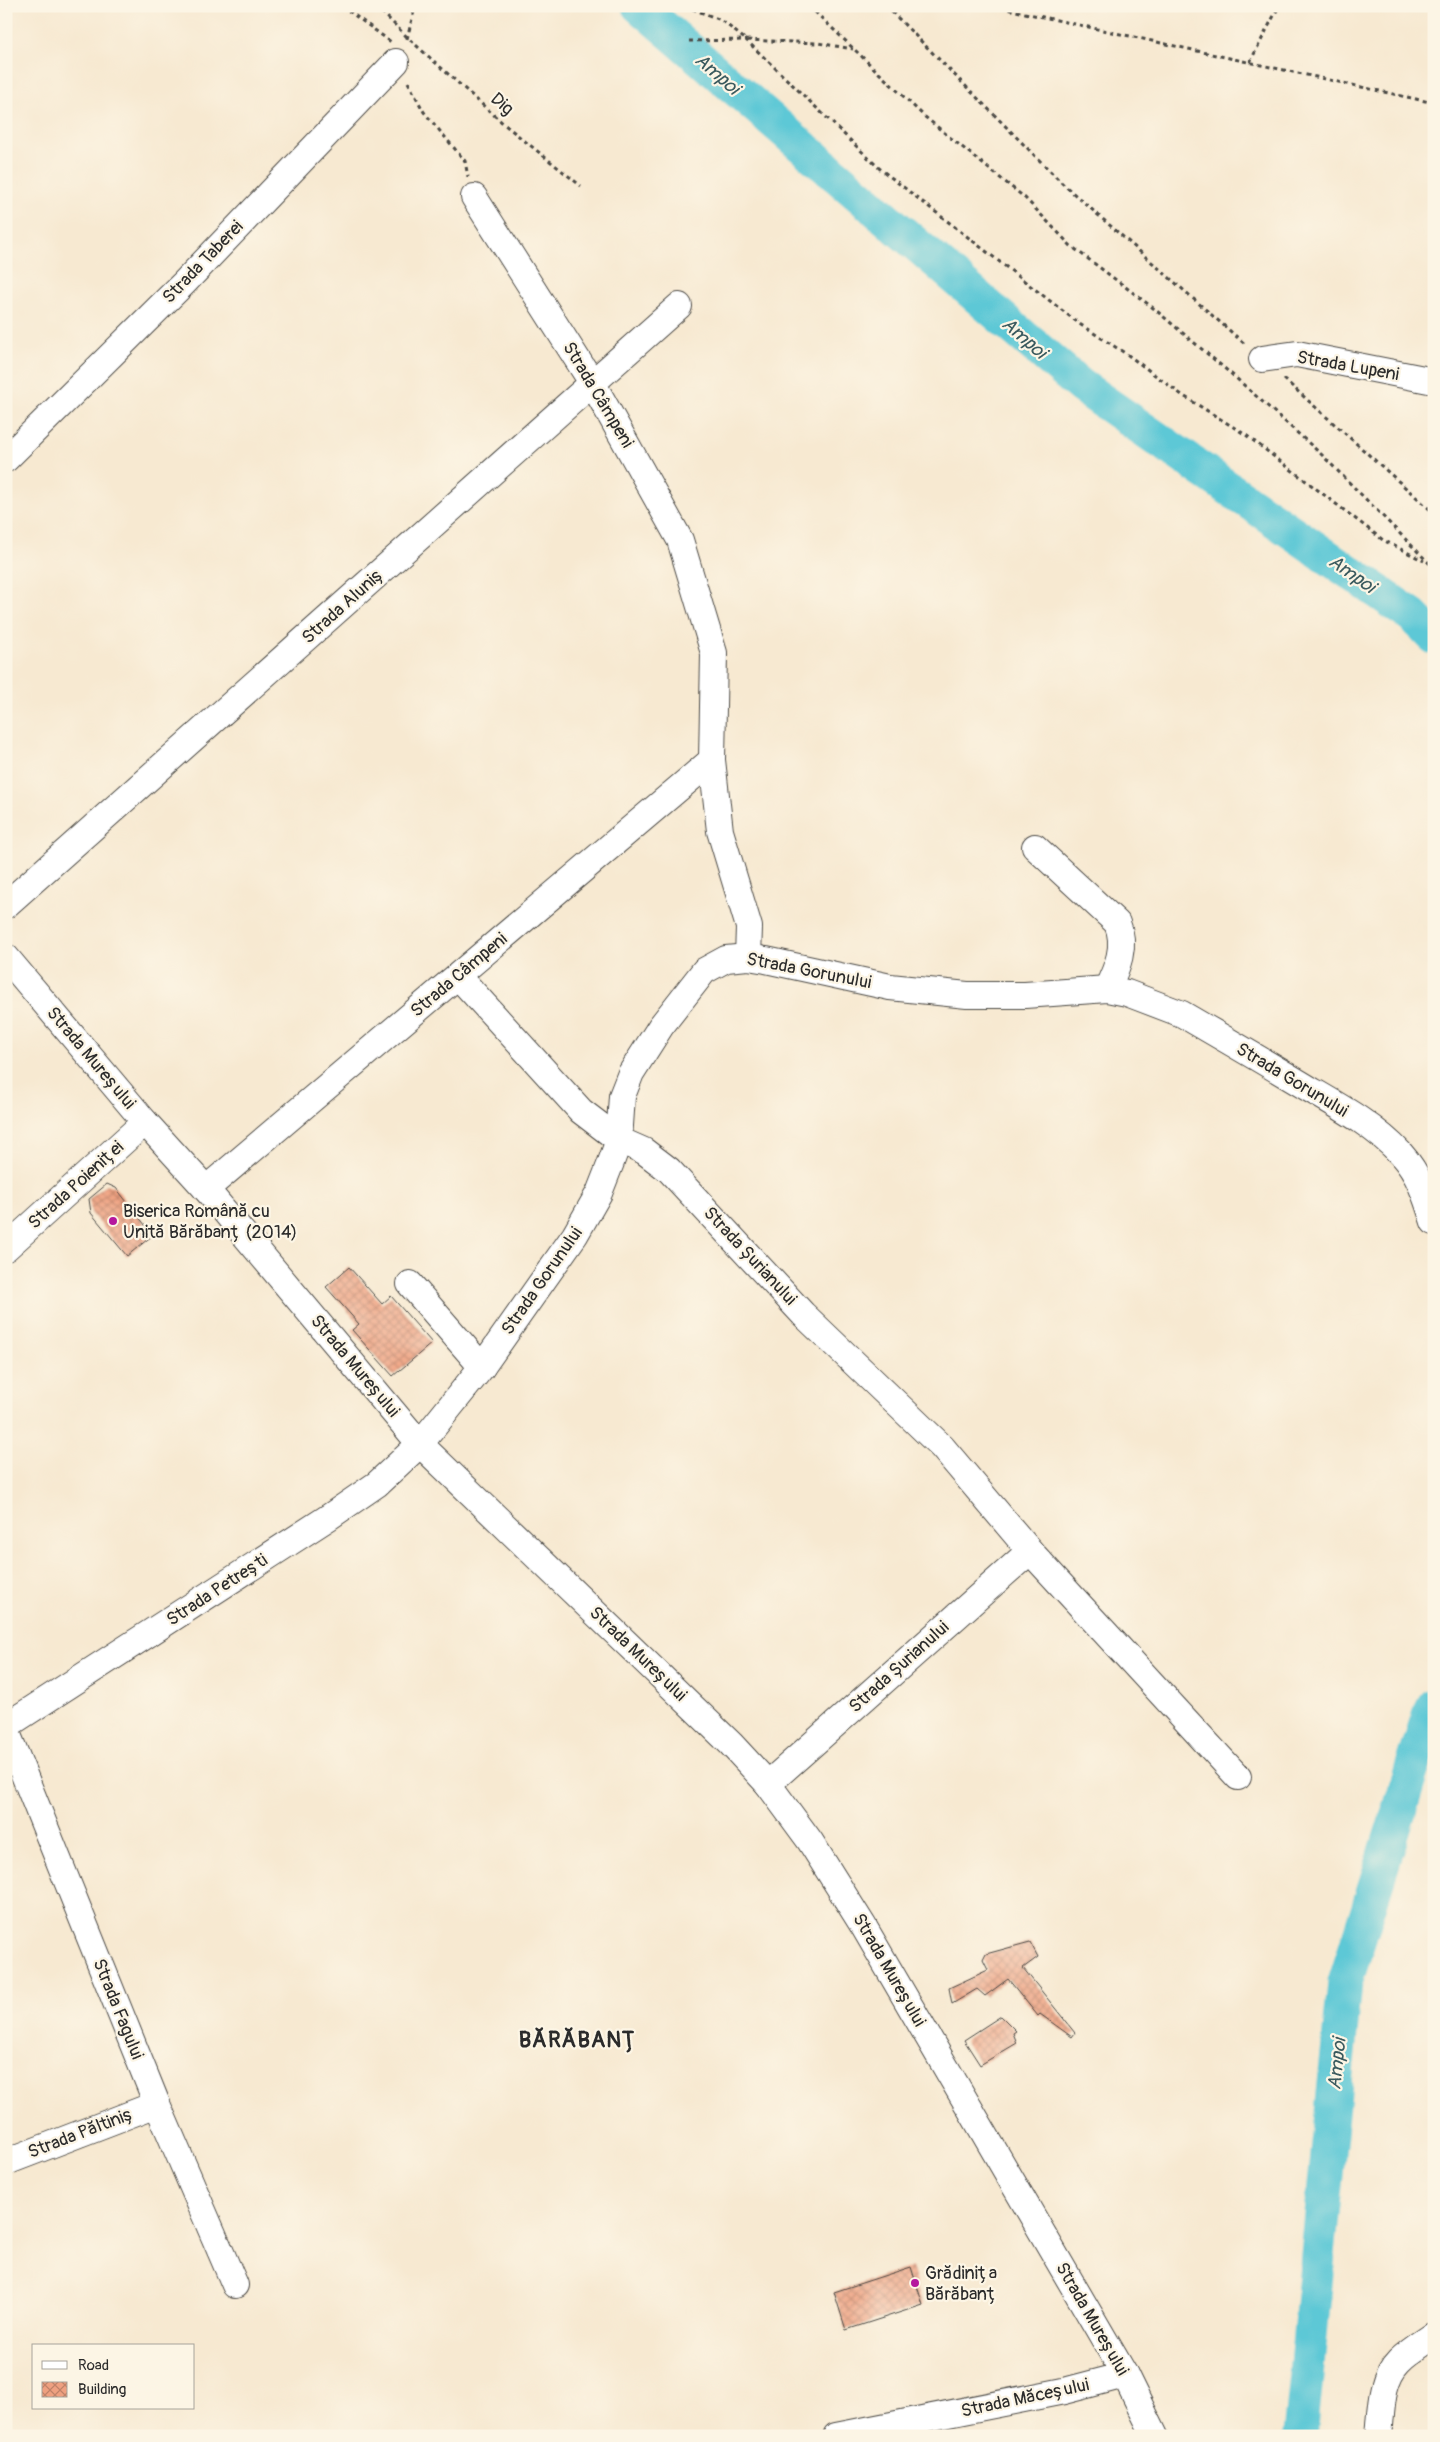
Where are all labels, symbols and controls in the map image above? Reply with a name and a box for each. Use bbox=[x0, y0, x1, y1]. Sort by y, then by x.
water label: Ampoi bbox=[690, 48, 746, 102]
street label: Dig bbox=[486, 88, 518, 120]
street label: Strada Taberei bbox=[158, 216, 248, 308]
water label: Ampoi bbox=[997, 312, 1053, 366]
street label: Strada Câmpeni bbox=[557, 338, 639, 452]
street label: Strada Lupeni bbox=[1295, 346, 1401, 386]
water label: Ampoi bbox=[1324, 549, 1382, 600]
street label: Strada Aluniș bbox=[297, 563, 389, 649]
street label: Strada Câmpeni bbox=[406, 928, 512, 1022]
street label: Strada Gorunului bbox=[745, 948, 873, 994]
street label: Strada Mureșului bbox=[41, 1002, 141, 1114]
street label: Strada Gorunului bbox=[1232, 1038, 1352, 1122]
street label: Strada Poieniței bbox=[23, 1136, 129, 1234]
place label: Biserica Română cu Unită Bărăbanț (2014) bbox=[123, 1200, 297, 1244]
street label: Strada Șurianului bbox=[698, 1202, 802, 1310]
marker: Biserica Română cu Unită Bărăbanț (2014) bbox=[107, 1215, 119, 1227]
street label: Strada Gorunului bbox=[496, 1223, 588, 1339]
street label: Strada Mureșului bbox=[305, 1310, 405, 1422]
street label: Strada Petrești bbox=[162, 1549, 272, 1631]
street label: Strada Mureșului bbox=[584, 1602, 692, 1706]
street label: Strada Șurianului bbox=[844, 1616, 954, 1718]
street label: Strada Mureșului bbox=[847, 1909, 931, 2031]
street label: Strada Fagului bbox=[87, 1955, 149, 2063]
district label: BĂRĂBANȚ bbox=[519, 2026, 635, 2054]
water label: Ampoi bbox=[1322, 2035, 1352, 2091]
street label: Strada Păltiniș bbox=[25, 2102, 137, 2164]
street label: Strada Mureșului bbox=[1050, 2258, 1134, 2380]
place label: Grădinița Bărăbanț bbox=[925, 2262, 998, 2306]
marker: Grădinița Bărăbanț bbox=[909, 2277, 921, 2289]
legend bbox=[32, 2344, 195, 2410]
text: Road bbox=[78, 2356, 109, 2375]
street label: Strada Măceșului bbox=[959, 2373, 1091, 2423]
text: Building bbox=[78, 2380, 126, 2399]

